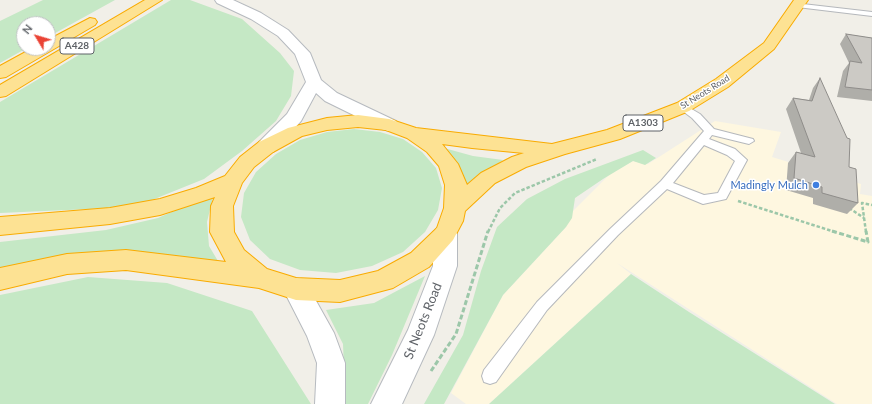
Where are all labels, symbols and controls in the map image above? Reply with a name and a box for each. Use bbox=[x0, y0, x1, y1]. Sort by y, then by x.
north arrow bbox=[16, 16, 56, 56]
text: N bbox=[19, 22, 35, 36]
road number: A428 bbox=[60, 38, 94, 54]
street label: St Neots Road bbox=[678, 73, 732, 111]
road number: A1303 bbox=[623, 115, 663, 131]
place label: Madingly Mulch bbox=[731, 178, 808, 192]
marker: Madingly Mulch bbox=[811, 180, 821, 190]
street label: St Neots Road bbox=[401, 281, 445, 361]

